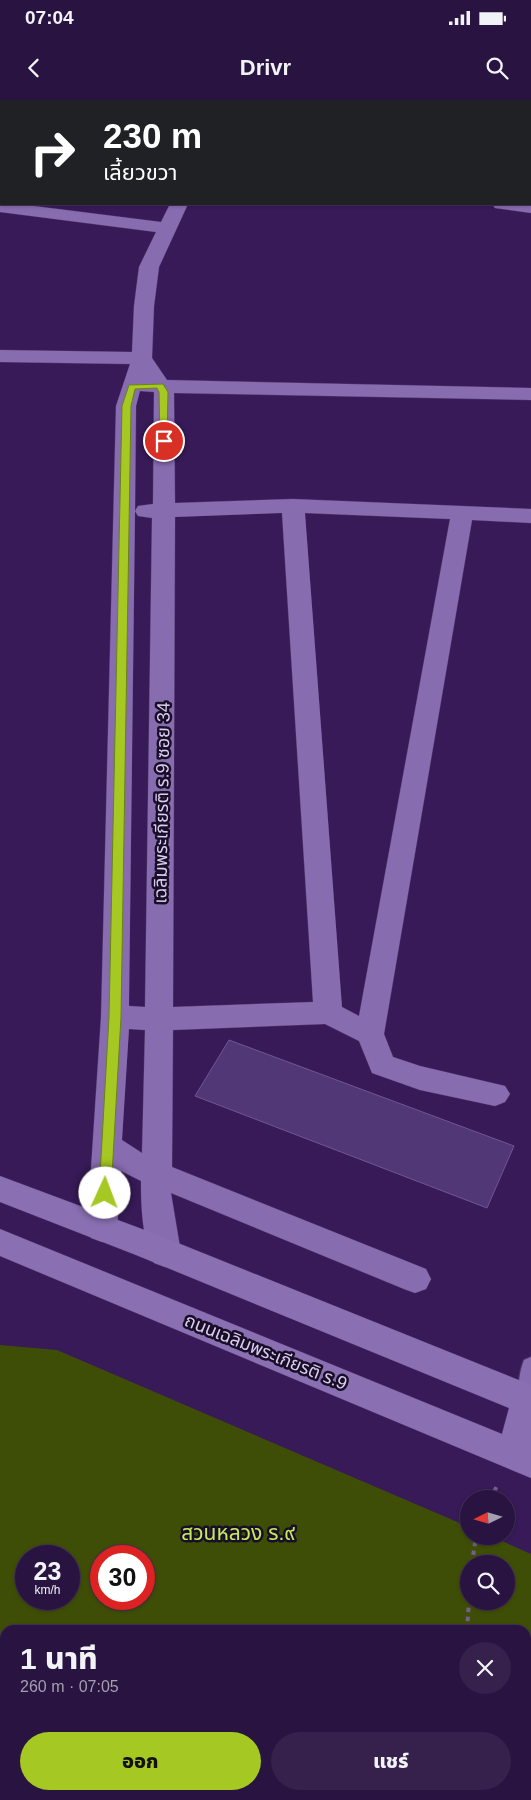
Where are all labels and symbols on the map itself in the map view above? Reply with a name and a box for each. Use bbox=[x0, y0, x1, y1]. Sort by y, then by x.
pin bbox=[143, 420, 185, 462]
street label: เฉลิมพระเกียรติ ร.9 ซอย 34 bbox=[150, 702, 174, 904]
position arrow bbox=[78, 1166, 130, 1218]
street label: ถนนเฉลิมพระเกียรติ ร.9 bbox=[182, 1310, 350, 1394]
north arrow bbox=[460, 1490, 515, 1545]
park label: สวนหลวง ร.๙ bbox=[181, 1521, 295, 1544]
speed limit sign: 30 bbox=[90, 1545, 155, 1610]

